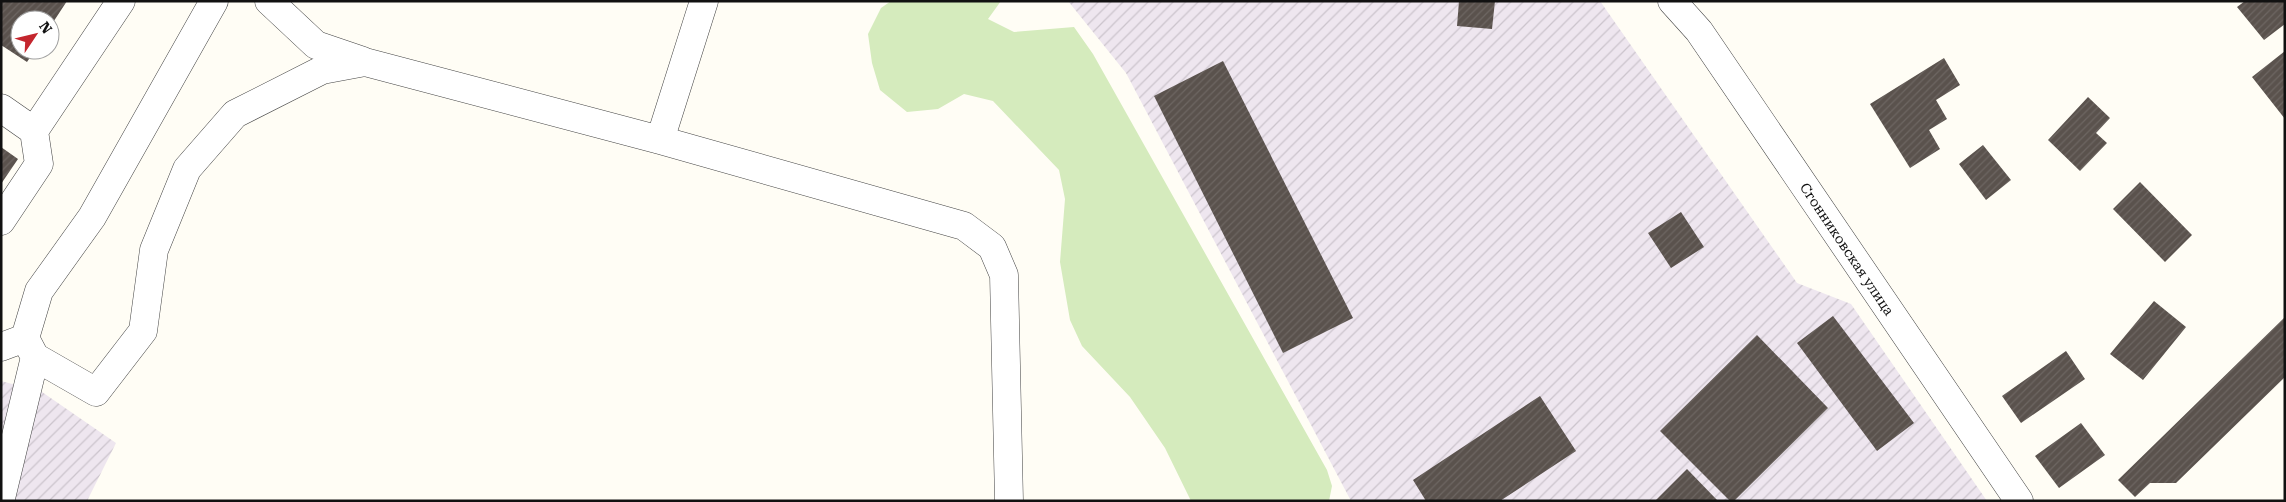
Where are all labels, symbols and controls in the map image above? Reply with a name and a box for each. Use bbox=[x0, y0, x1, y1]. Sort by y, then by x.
north arrow bbox=[10, 10, 60, 60]
text: N bbox=[36, 19, 55, 37]
street label: Сгонниковская улица bbox=[1797, 180, 1898, 319]

